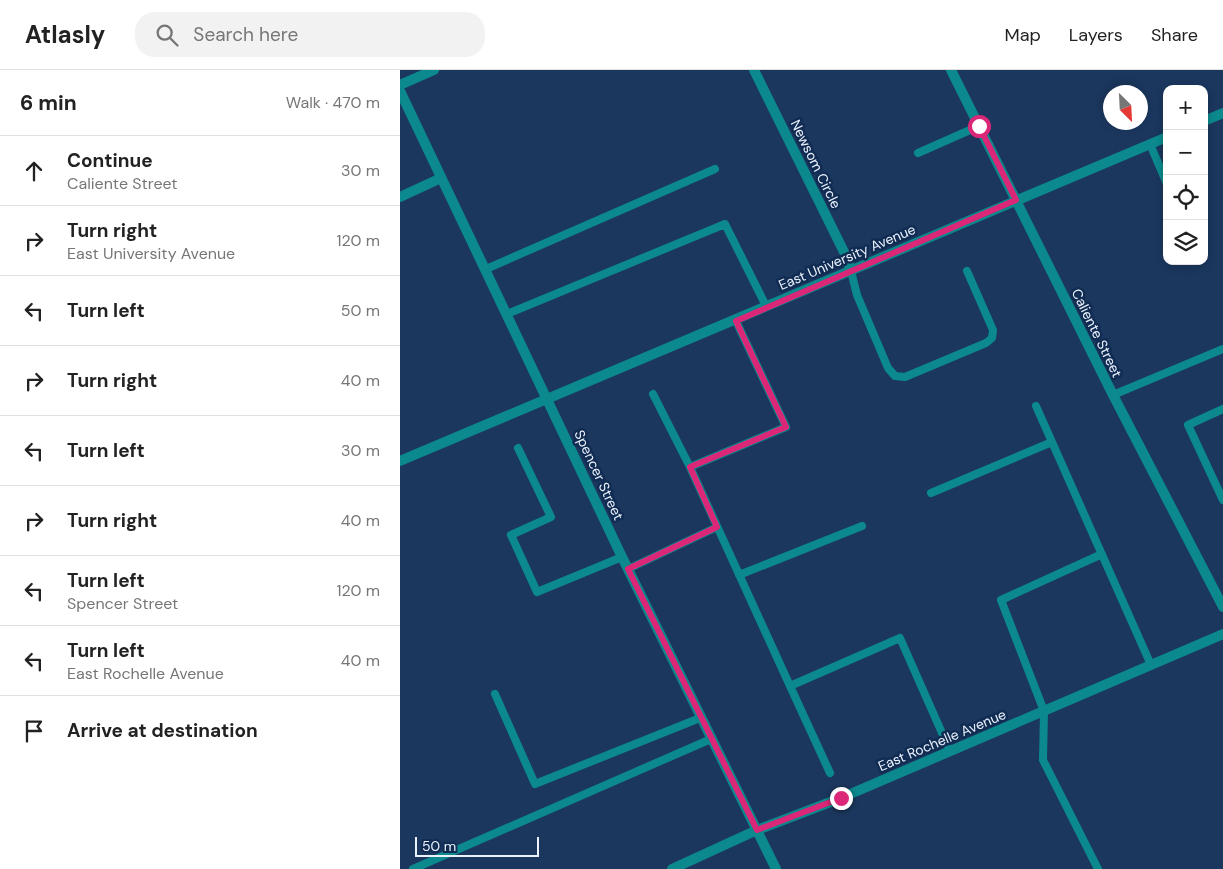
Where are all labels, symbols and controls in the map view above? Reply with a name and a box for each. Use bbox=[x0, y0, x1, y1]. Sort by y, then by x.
search box bbox=[135, 12, 485, 57]
text: Atlasly bbox=[25, 19, 105, 50]
icon: search bbox=[153, 21, 181, 49]
text: Search here bbox=[193, 22, 298, 47]
text: Map bbox=[1005, 23, 1041, 47]
text: Layers bbox=[1069, 23, 1123, 47]
text: Share bbox=[1151, 23, 1198, 47]
north arrow bbox=[1103, 85, 1148, 130]
map controls bbox=[1163, 85, 1208, 265]
button: + bbox=[1163, 85, 1208, 130]
text: 6 min bbox=[20, 89, 77, 117]
text: Walk · 470 m bbox=[286, 92, 380, 113]
route start bbox=[968, 115, 991, 138]
street label: Newsom Circle bbox=[787, 116, 845, 212]
button: − bbox=[1163, 130, 1208, 175]
text: Continue bbox=[67, 148, 153, 173]
icon: ahead bbox=[20, 157, 48, 185]
text: 30 m bbox=[341, 160, 380, 181]
text: Caliente Street bbox=[67, 173, 178, 194]
button: locate bbox=[1163, 175, 1208, 220]
text: Turn right bbox=[67, 218, 157, 243]
street label: East University Avenue bbox=[776, 220, 918, 294]
button: layers bbox=[1163, 220, 1208, 265]
icon: right bbox=[20, 227, 48, 255]
text: 120 m bbox=[336, 230, 380, 251]
text: East University Avenue bbox=[67, 243, 235, 264]
street label: Caliente Street bbox=[1068, 286, 1126, 380]
icon: left bbox=[20, 297, 48, 325]
text: Turn left bbox=[67, 298, 145, 323]
text: 50 m bbox=[341, 300, 380, 321]
icon: right bbox=[20, 367, 48, 395]
text: Turn right bbox=[67, 368, 157, 393]
text: 40 m bbox=[341, 370, 380, 391]
street label: Spencer Street bbox=[570, 427, 628, 523]
icon: left bbox=[20, 437, 48, 465]
text: Turn left bbox=[67, 438, 145, 463]
text: 30 m bbox=[341, 440, 380, 461]
icon: right bbox=[20, 507, 48, 535]
text: Turn right bbox=[67, 508, 157, 533]
text: 40 m bbox=[341, 510, 380, 531]
text: Turn left bbox=[67, 568, 145, 593]
icon: left bbox=[20, 577, 48, 605]
text: 120 m bbox=[336, 580, 380, 601]
text: Spencer Street bbox=[67, 593, 178, 614]
text: Turn left bbox=[67, 638, 145, 663]
icon: left bbox=[20, 647, 48, 675]
text: 40 m bbox=[341, 650, 380, 671]
text: East Rochelle Avenue bbox=[67, 663, 224, 684]
street label: East Rochelle Avenue bbox=[875, 705, 1009, 775]
icon: arrive bbox=[20, 717, 48, 745]
text: Arrive at destination bbox=[67, 718, 258, 743]
route end bbox=[830, 787, 853, 810]
scale bar bbox=[415, 834, 539, 857]
text: 50 m bbox=[422, 837, 456, 855]

